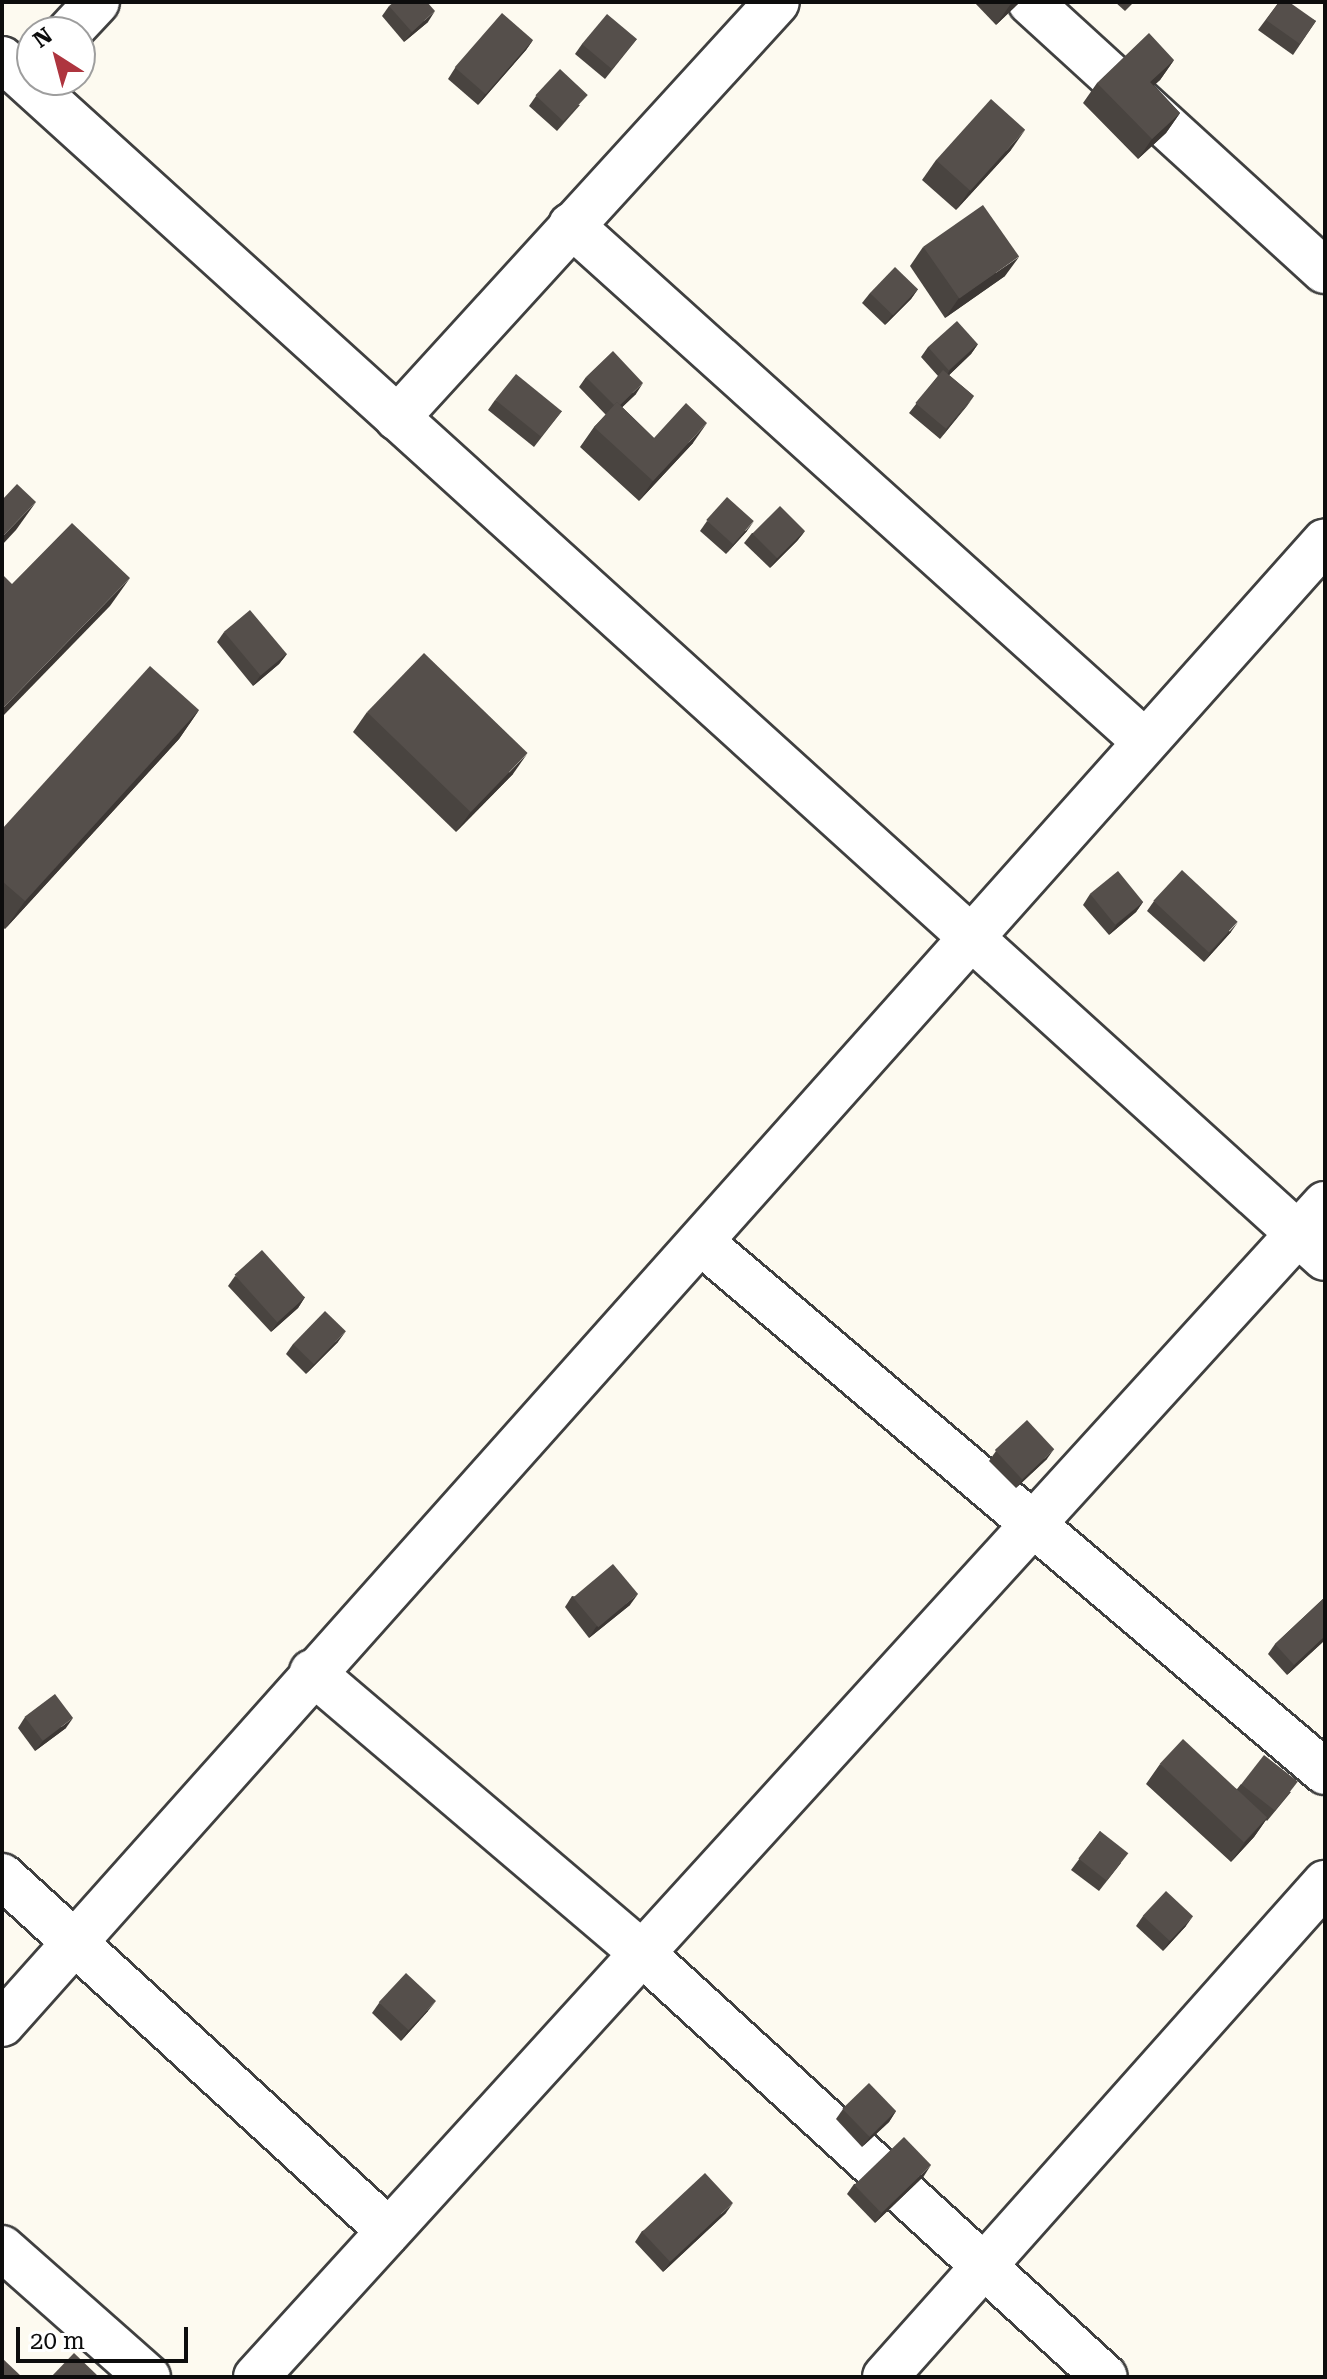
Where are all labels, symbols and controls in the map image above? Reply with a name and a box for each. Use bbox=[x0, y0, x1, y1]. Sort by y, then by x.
north arrow bbox=[16, 16, 96, 96]
text: N bbox=[29, 23, 57, 53]
scale bar bbox=[20, 2311, 192, 2361]
text: 20 m bbox=[30, 2327, 85, 2355]

